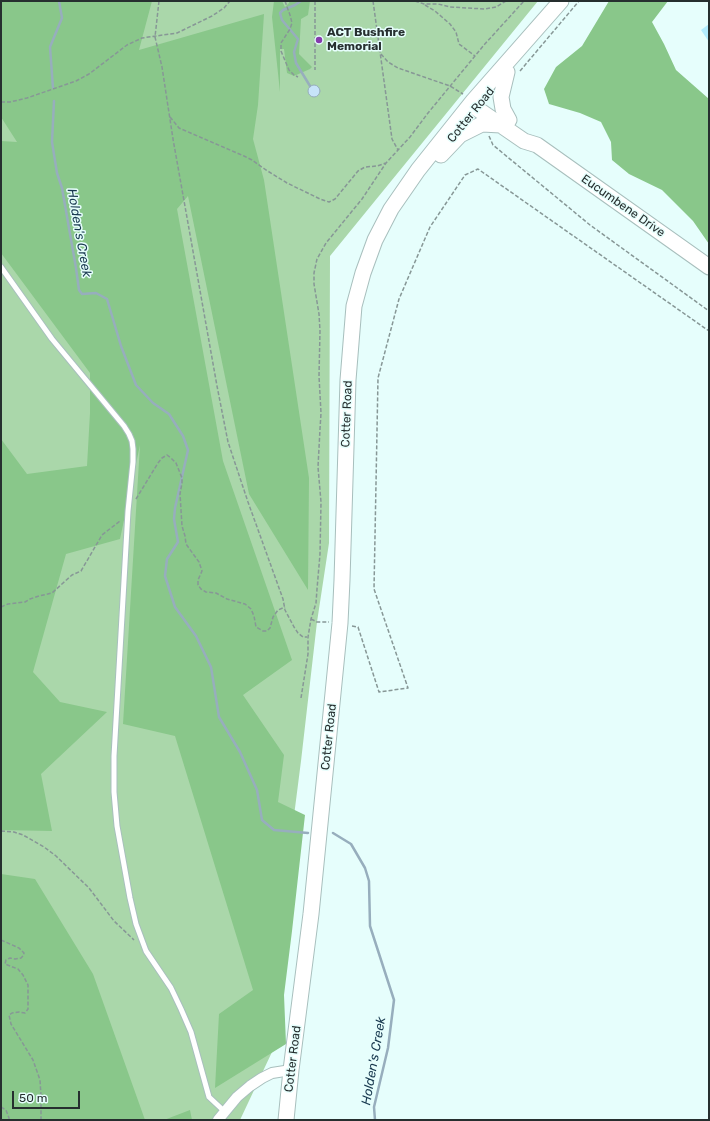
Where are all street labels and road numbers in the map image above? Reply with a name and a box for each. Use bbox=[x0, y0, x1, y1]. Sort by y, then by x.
street label: Cotter Road bbox=[444, 84, 498, 146]
street label: Eucumbene Drive bbox=[578, 172, 668, 240]
street label: Cotter Road bbox=[339, 380, 355, 448]
street label: Cotter Road bbox=[318, 703, 340, 771]
street label: Cotter Road bbox=[282, 1025, 304, 1093]

